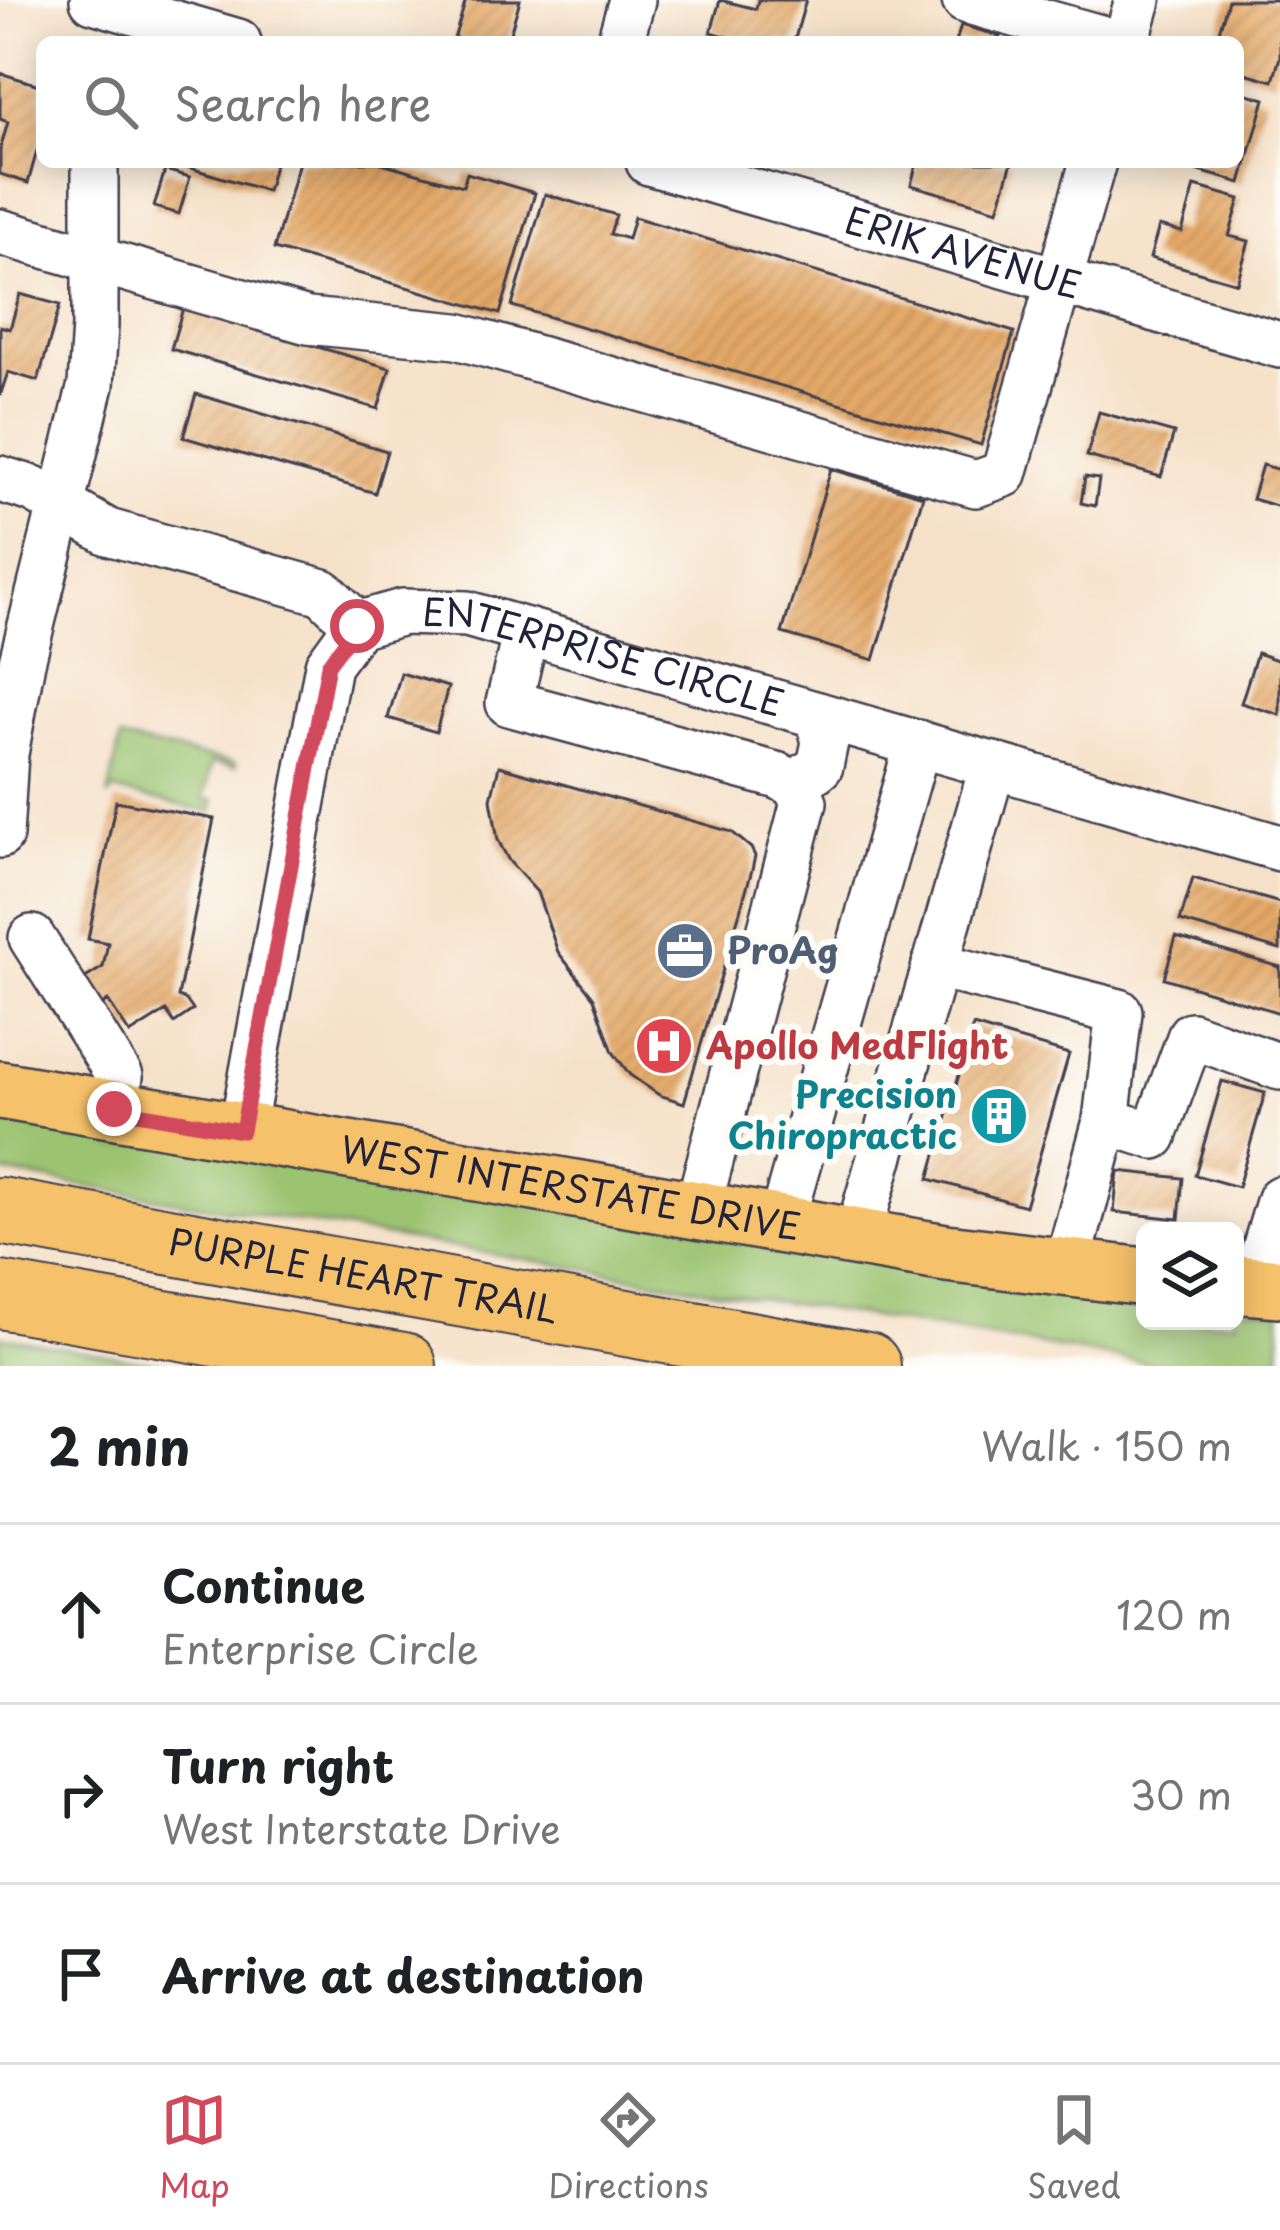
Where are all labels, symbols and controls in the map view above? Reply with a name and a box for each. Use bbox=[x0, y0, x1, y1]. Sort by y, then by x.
search box bbox=[36, 36, 1244, 168]
text: Search here bbox=[174, 68, 431, 136]
icon: search bbox=[78, 69, 144, 135]
street label: ERIK AVENUE bbox=[839, 191, 1088, 311]
street label: ENTERPRISE CIRCLE bbox=[421, 584, 791, 729]
route start bbox=[330, 599, 384, 653]
office icon: ProAg bbox=[654, 920, 716, 982]
place label: ProAg bbox=[727, 922, 839, 976]
hospital icon: Apollo MedFlight bbox=[633, 1015, 695, 1077]
place label: Apollo MedFlight bbox=[705, 1017, 1008, 1071]
place label: Precision Chiropractic bbox=[728, 1066, 957, 1161]
route end bbox=[87, 1082, 141, 1136]
building icon: Precision Chiropractic bbox=[968, 1085, 1030, 1147]
street label: WEST INTERSTATE DRIVE bbox=[337, 1120, 805, 1252]
street label: PURPLE HEART TRAIL bbox=[165, 1213, 562, 1335]
map controls bbox=[1136, 1222, 1244, 1330]
button: layers bbox=[1136, 1222, 1244, 1330]
text: 2 min bbox=[48, 1406, 190, 1483]
text: Walk · 150 m bbox=[981, 1415, 1232, 1474]
text: Continue bbox=[162, 1550, 365, 1618]
icon: ahead bbox=[48, 1581, 114, 1647]
text: 120 m bbox=[1116, 1584, 1232, 1643]
text: Enterprise Circle bbox=[162, 1618, 479, 1677]
text: Turn right bbox=[162, 1730, 394, 1798]
icon: right bbox=[48, 1761, 114, 1827]
text: 30 m bbox=[1129, 1764, 1232, 1823]
text: West Interstate Drive bbox=[162, 1798, 561, 1857]
text: Arrive at destination bbox=[162, 1940, 645, 2008]
icon: arrive bbox=[48, 1941, 114, 2007]
tab: Map bbox=[159, 2087, 230, 2209]
tab: Directions bbox=[548, 2087, 709, 2209]
tab: Saved bbox=[1027, 2087, 1121, 2209]

